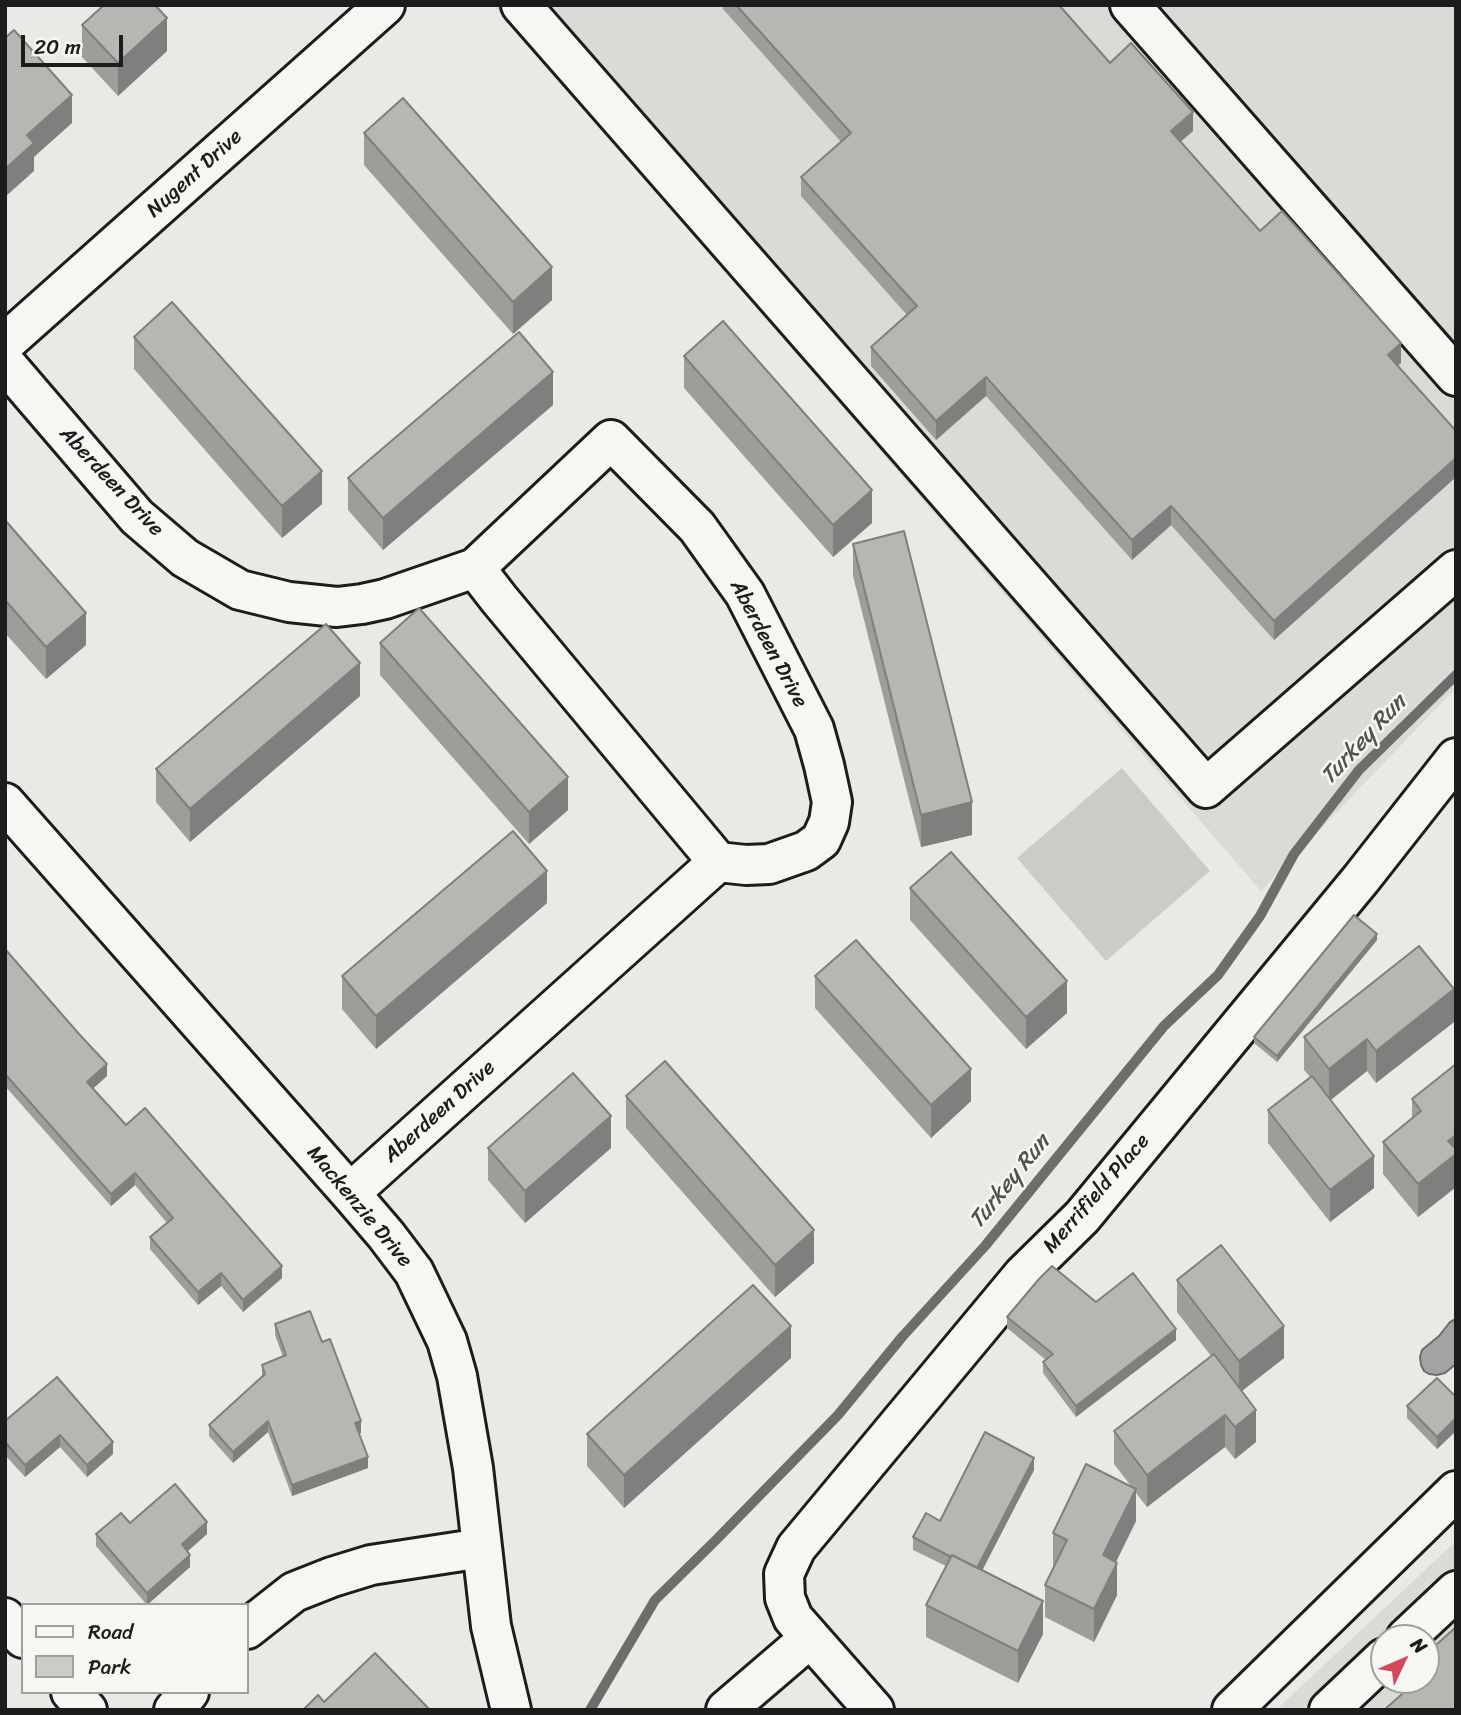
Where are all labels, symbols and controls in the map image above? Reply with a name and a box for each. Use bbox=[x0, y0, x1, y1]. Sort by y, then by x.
scale bar bbox=[24, 21, 126, 65]
text: 20 m bbox=[34, 28, 81, 66]
street label: Nugent Drive bbox=[142, 124, 248, 224]
street label: Aberdeen Drive bbox=[54, 422, 168, 542]
street label: Aberdeen Drive bbox=[724, 576, 812, 712]
water label: Turkey Run bbox=[1315, 689, 1413, 791]
street label: Aberdeen Drive bbox=[379, 1055, 501, 1169]
water label: Turkey Run bbox=[964, 1129, 1056, 1235]
street label: Merrifield Place bbox=[1038, 1129, 1156, 1259]
street label: Mackenzie Drive bbox=[301, 1141, 417, 1273]
legend bbox=[21, 1603, 248, 1694]
text: Road bbox=[88, 1613, 133, 1651]
north arrow bbox=[1370, 1624, 1440, 1694]
text: N bbox=[1403, 1629, 1435, 1662]
text: Park bbox=[88, 1648, 131, 1686]

